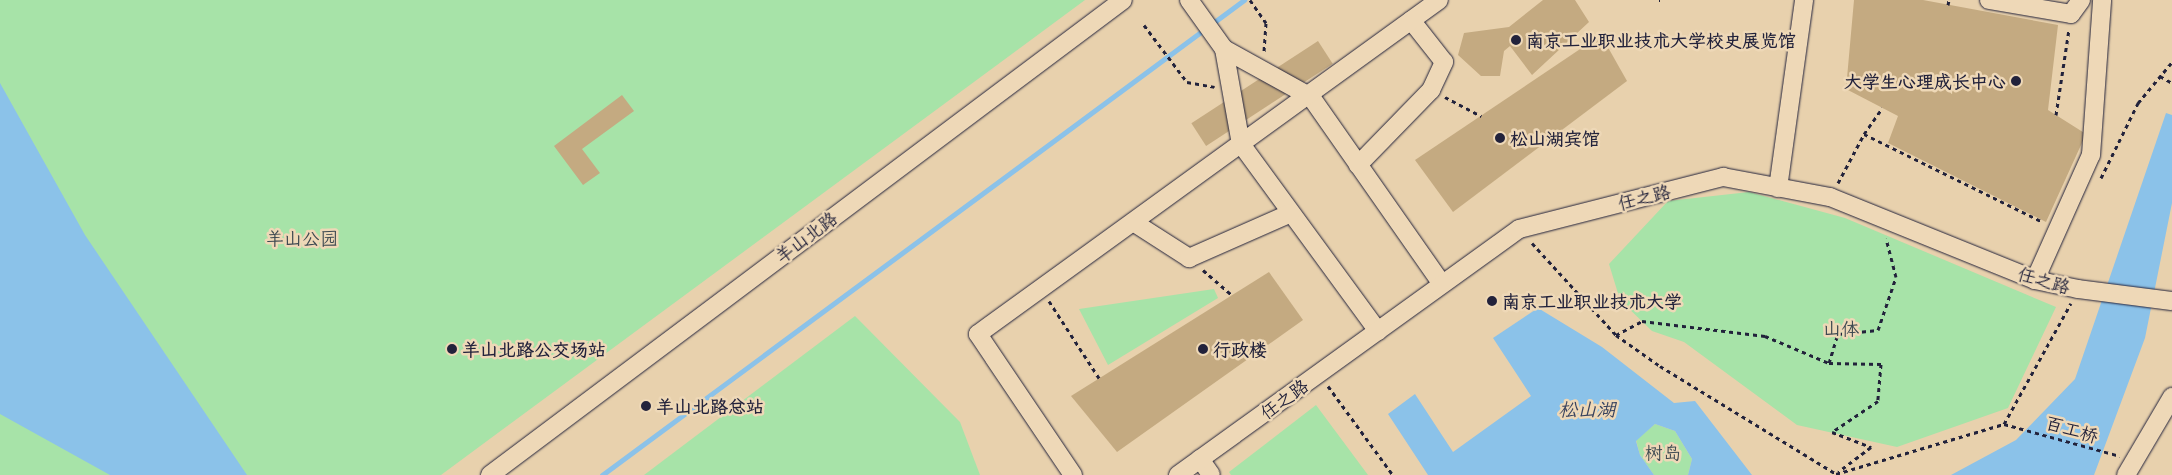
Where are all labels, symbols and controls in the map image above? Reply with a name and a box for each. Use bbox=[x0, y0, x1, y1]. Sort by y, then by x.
place label: 南京工业职业技术大学校史展览馆 bbox=[1526, 29, 1796, 51]
marker: 南京工业职业技术大学校史展览馆 bbox=[1510, 34, 1522, 46]
place label: 大学生心理成长中心 bbox=[1844, 70, 2006, 92]
marker: 大学生心理成长中心 bbox=[2010, 75, 2022, 87]
place label: 松山湖宾馆 bbox=[1510, 127, 1600, 149]
marker: 松山湖宾馆 bbox=[1494, 132, 1506, 144]
street label: 任之路 bbox=[1615, 180, 1673, 214]
street label: 羊山北路 bbox=[771, 207, 841, 267]
park label: 羊山公园 bbox=[266, 227, 338, 249]
street label: 任之路 bbox=[2015, 262, 2073, 298]
place label: 南京工业职业技术大学 bbox=[1502, 290, 1682, 312]
marker: 南京工业职业技术大学 bbox=[1486, 295, 1498, 307]
park label: 山体 bbox=[1823, 317, 1859, 339]
place label: 羊山北路公交场站 bbox=[462, 338, 606, 360]
place label: 行政楼 bbox=[1213, 338, 1267, 360]
marker: 羊山北路公交场站 bbox=[446, 343, 458, 355]
marker: 行政楼 bbox=[1197, 343, 1209, 355]
street label: 任之路 bbox=[1256, 374, 1312, 424]
place label: 羊山北路总站 bbox=[656, 395, 764, 417]
water label: 松山湖 bbox=[1559, 398, 1615, 420]
marker: 羊山北路总站 bbox=[640, 400, 652, 412]
street label: 百工桥 bbox=[2043, 411, 2101, 447]
park label: 树岛 bbox=[1645, 441, 1681, 463]

